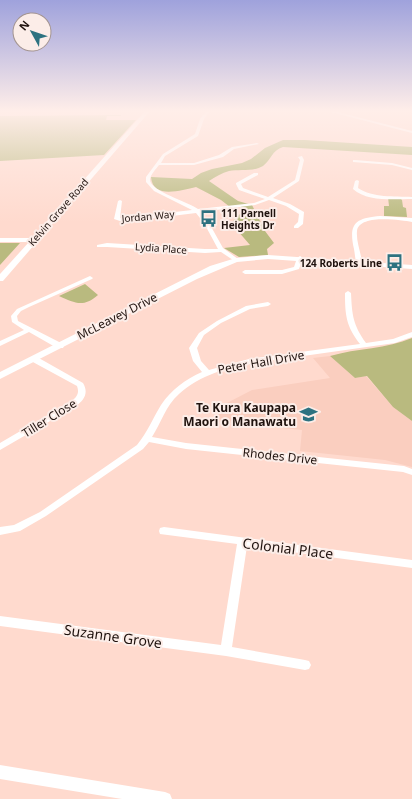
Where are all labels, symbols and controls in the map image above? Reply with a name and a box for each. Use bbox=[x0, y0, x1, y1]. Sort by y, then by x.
north arrow bbox=[12, 12, 52, 52]
text: N bbox=[15, 17, 33, 34]
street label: Kelvin Grove Road bbox=[25, 175, 91, 249]
place label: 111 Parnell Heights Dr bbox=[221, 206, 276, 232]
street label: Jordan Way bbox=[120, 207, 176, 225]
bus stop icon: 111 Parnell Heights Dr bbox=[198, 209, 218, 229]
street label: Lydia Place bbox=[135, 239, 188, 257]
bus stop icon: 124 Roberts Line bbox=[385, 253, 405, 273]
place label: 124 Roberts Line bbox=[300, 256, 382, 270]
street label: McLeavey Drive bbox=[74, 288, 160, 344]
street label: Peter Hall Drive bbox=[216, 346, 306, 378]
street label: Tiller Close bbox=[19, 394, 80, 441]
place label: Te Kura Kaupapa Maori o Manawatu bbox=[183, 399, 296, 430]
school or university icon: Te Kura Kaupapa Maori o Manawatu bbox=[299, 404, 319, 424]
street label: Rhodes Drive bbox=[242, 444, 318, 468]
street label: Colonial Place bbox=[242, 533, 335, 563]
street label: Suzanne Grove bbox=[63, 620, 163, 652]

